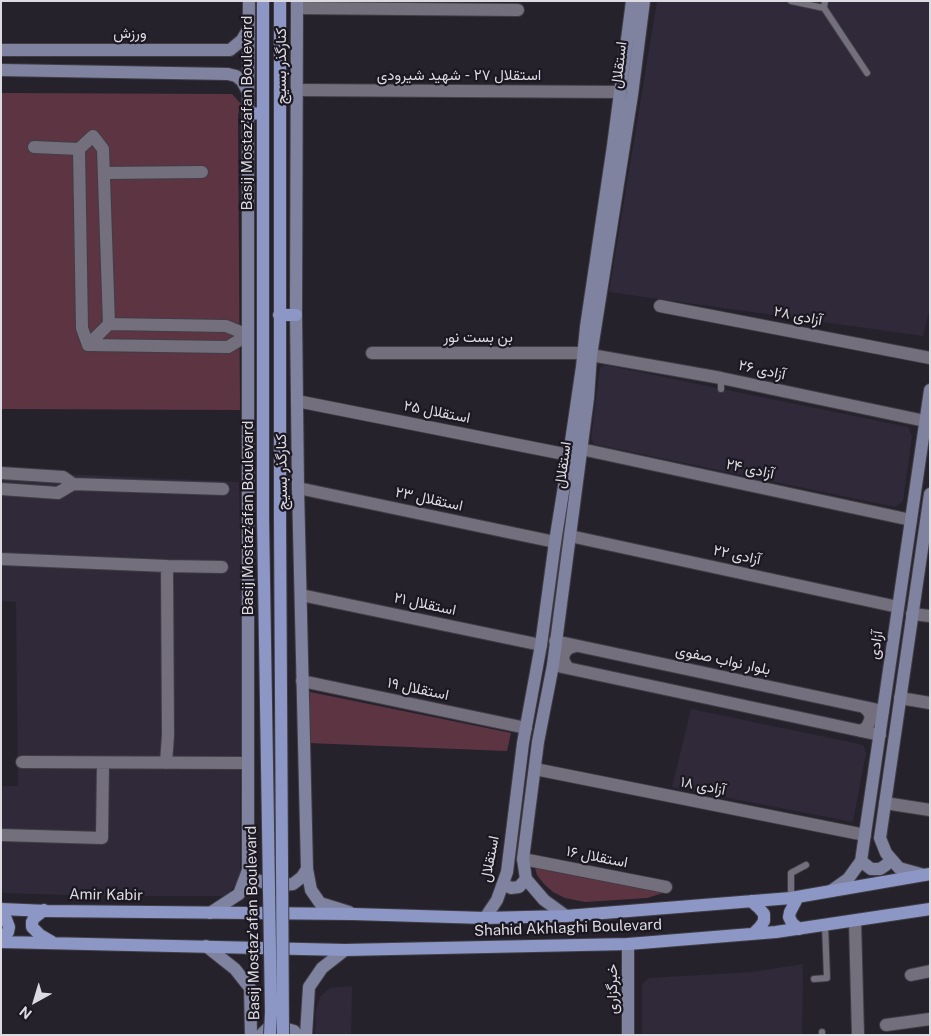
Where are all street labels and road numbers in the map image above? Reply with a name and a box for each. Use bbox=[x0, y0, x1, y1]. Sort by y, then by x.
street label: Basij Mostaz'afan Boulevard bbox=[238, 16, 256, 210]
street label: ورزش bbox=[113, 24, 147, 42]
street label: کنارگذر بسیج bbox=[272, 28, 290, 104]
street label: استقلال bbox=[607, 41, 631, 89]
street label: استقلال ۲۷ - شهید شیرودی bbox=[377, 66, 541, 84]
street label: آزادی ۲۸ bbox=[772, 302, 824, 330]
street label: بن بست نور bbox=[443, 328, 513, 346]
street label: آزادی ۲۶ bbox=[737, 356, 787, 384]
street label: استقلال ۲۵ bbox=[402, 397, 472, 427]
street label: Basij Mostaz'afan Boulevard bbox=[239, 421, 257, 615]
street label: کنارگذر بسیج bbox=[272, 434, 292, 510]
street label: استقلال bbox=[551, 440, 575, 490]
street label: آزادی ۲۴ bbox=[724, 455, 776, 483]
street label: استقلال ۲۳ bbox=[394, 483, 464, 515]
street label: آزادی ۲۲ bbox=[712, 541, 762, 569]
street label: استقلال ۲۱ bbox=[392, 589, 458, 619]
street label: آزادی bbox=[865, 629, 887, 661]
street label: بلوار نواب صفوی bbox=[674, 641, 772, 679]
street label: استقلال ۱۹ bbox=[386, 674, 450, 704]
street label: آزادی ۱۸ bbox=[679, 773, 727, 799]
street label: Basij Mostaz'afan Boulevard bbox=[242, 825, 264, 1021]
street label: استقلال bbox=[477, 834, 503, 884]
street label: استقلال ۱۶ bbox=[565, 842, 629, 872]
street label: Amir Kabir bbox=[69, 885, 143, 905]
street label: Shahid Akhlaghi Boulevard bbox=[474, 916, 662, 940]
street label: خبرگزاری bbox=[603, 964, 621, 1014]

